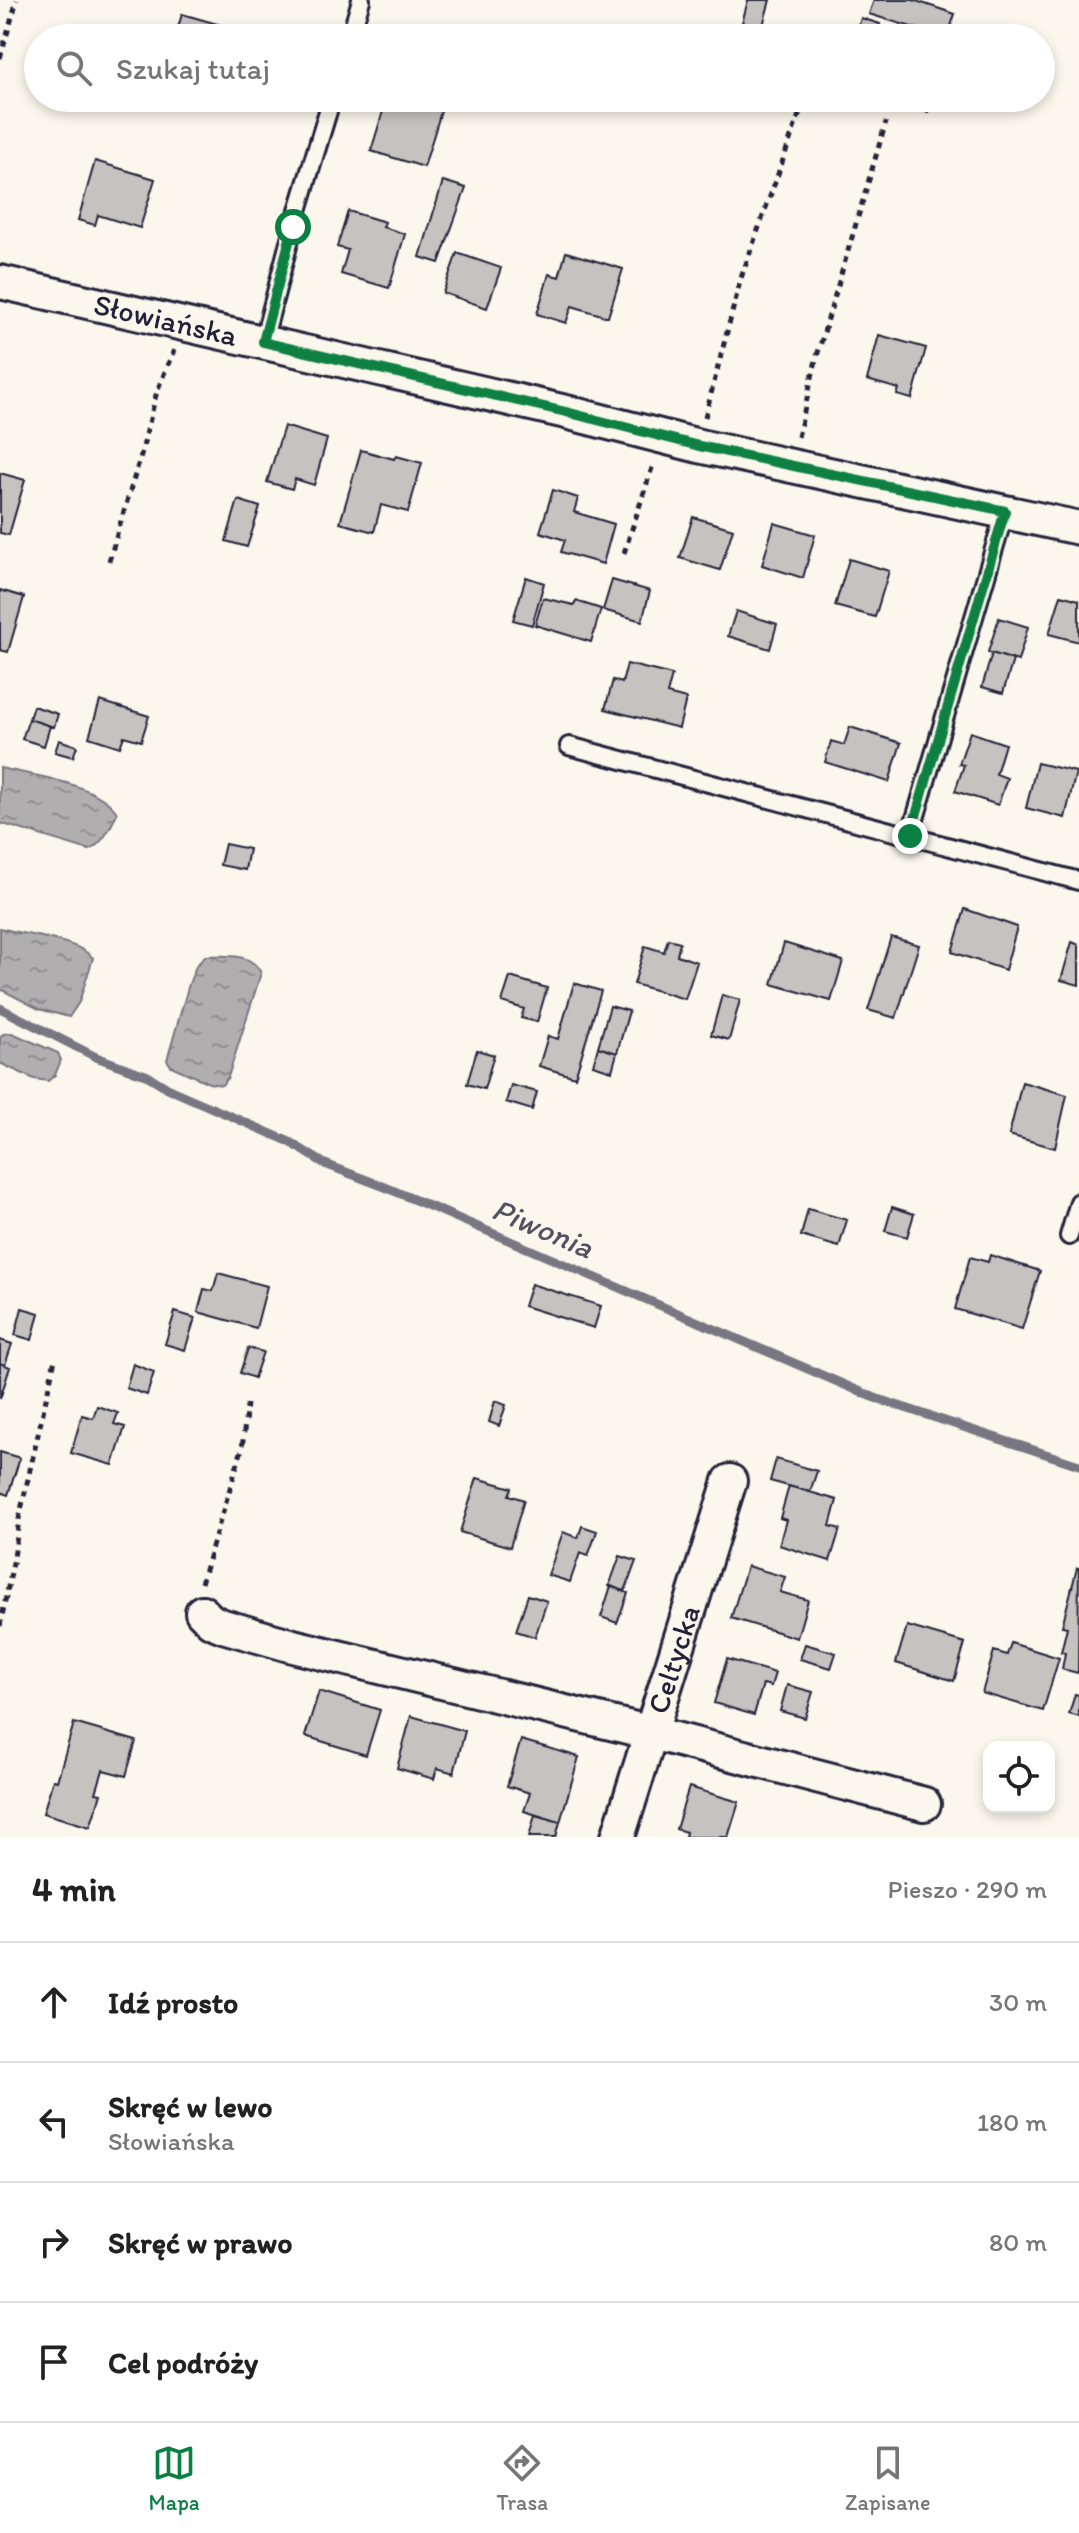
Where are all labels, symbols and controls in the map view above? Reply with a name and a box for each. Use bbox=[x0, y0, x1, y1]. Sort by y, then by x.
search box bbox=[24, 24, 1055, 112]
icon: search bbox=[52, 46, 96, 90]
text: Szukaj tutaj bbox=[116, 50, 270, 87]
route start bbox=[275, 209, 311, 245]
street label: Słowiańska bbox=[91, 285, 241, 354]
route end bbox=[892, 818, 928, 854]
water label: Piwonia bbox=[487, 1190, 600, 1266]
street label: Celtycka bbox=[639, 1600, 708, 1718]
map controls bbox=[983, 1741, 1055, 1813]
button: locate bbox=[983, 1741, 1055, 1813]
text: 4 min bbox=[32, 1869, 116, 1910]
text: Pieszo · 290 m bbox=[888, 1873, 1047, 1905]
icon: ahead bbox=[32, 1980, 76, 2024]
text: Idź prosto bbox=[108, 1984, 238, 2021]
text: 30 m bbox=[989, 1986, 1047, 2018]
text: Skręć w lewo bbox=[108, 2088, 272, 2125]
icon: left bbox=[32, 2100, 76, 2144]
text: 180 m bbox=[977, 2106, 1047, 2138]
text: Słowiańska bbox=[108, 2125, 234, 2157]
icon: right bbox=[32, 2220, 76, 2264]
text: Skręć w prawo bbox=[108, 2224, 292, 2261]
text: 80 m bbox=[989, 2226, 1047, 2258]
icon: arrive bbox=[32, 2340, 76, 2384]
text: Cel podróży bbox=[108, 2344, 258, 2381]
tab: Mapa bbox=[148, 2441, 200, 2516]
tab: Trasa bbox=[497, 2441, 548, 2516]
tab: Zapisane bbox=[845, 2441, 931, 2516]

